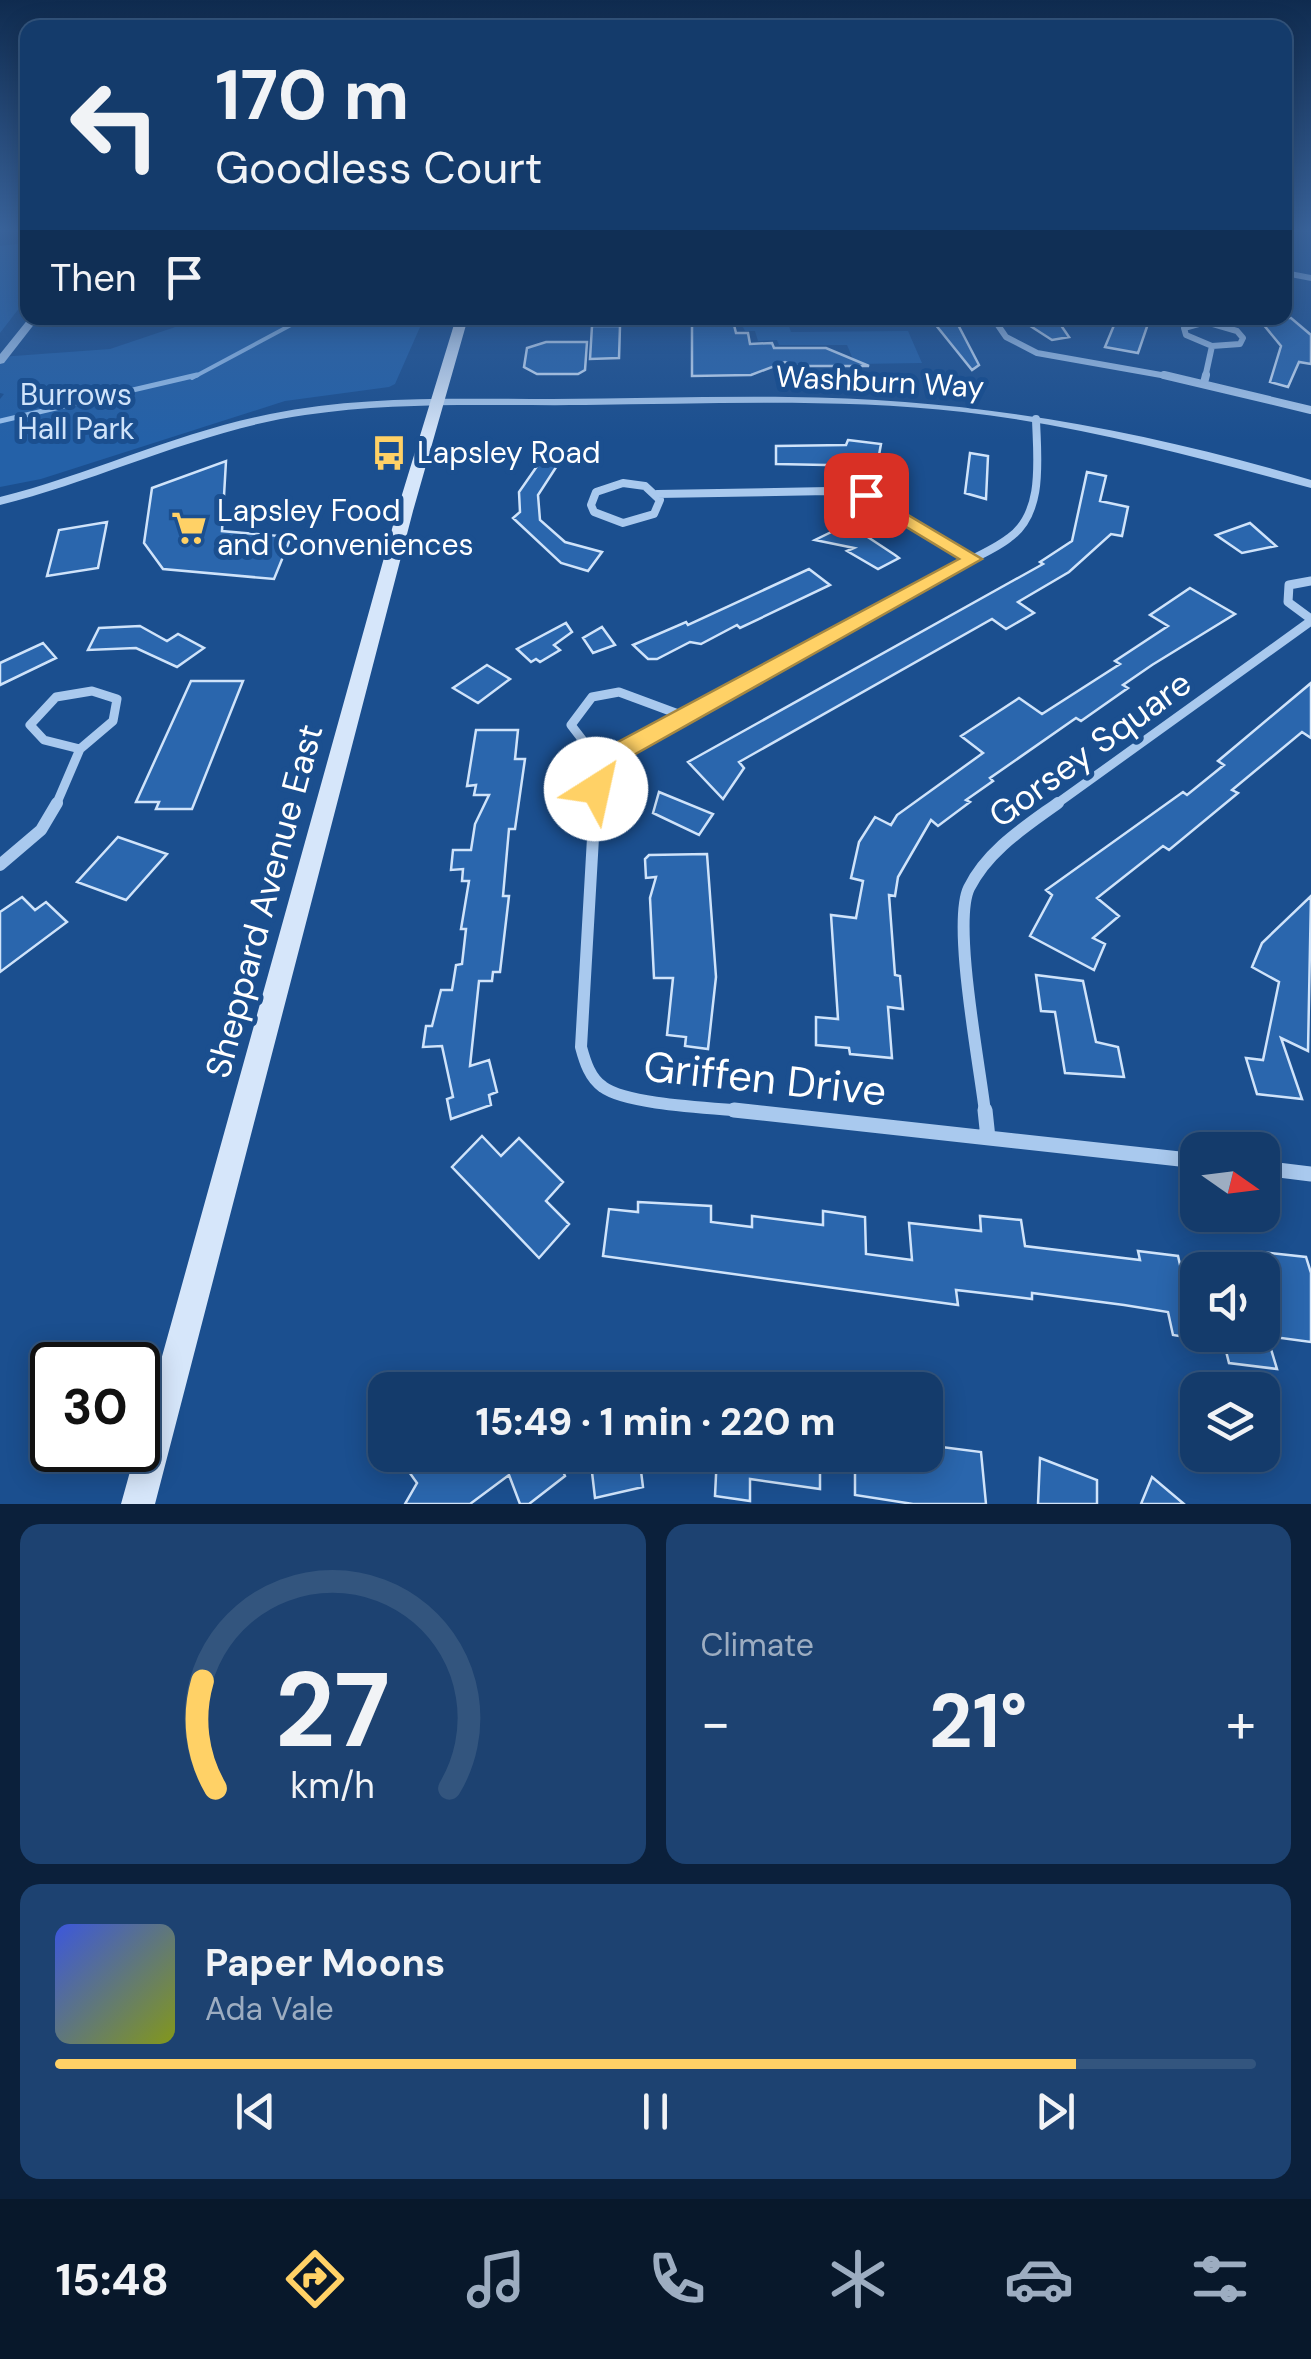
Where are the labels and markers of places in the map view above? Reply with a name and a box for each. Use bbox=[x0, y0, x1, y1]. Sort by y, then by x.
place label: Lapsley Road bbox=[417, 433, 601, 472]
bus stop icon: Lapsley Road bbox=[370, 434, 408, 472]
pin bbox=[824, 453, 909, 538]
place label: Lapsley Food and Conveniences bbox=[217, 491, 474, 564]
supermarket icon: Lapsley Food and Conveniences bbox=[170, 509, 208, 547]

